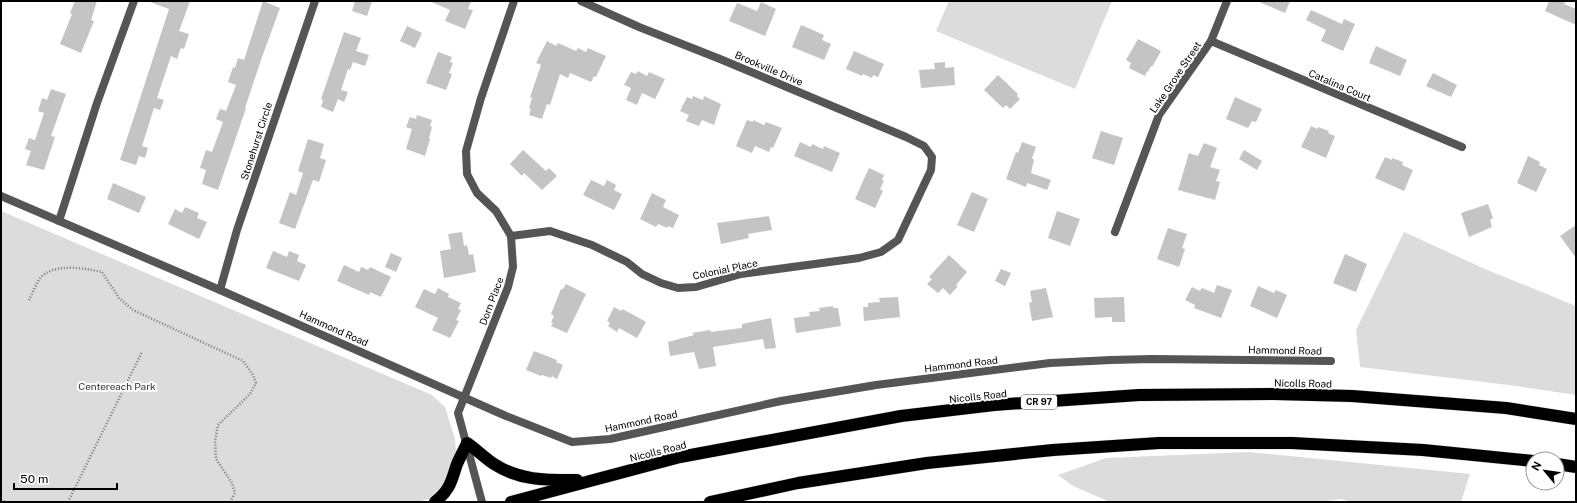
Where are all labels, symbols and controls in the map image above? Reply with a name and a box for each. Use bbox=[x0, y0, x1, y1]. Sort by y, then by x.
street label: Lake Grove Street bbox=[1147, 39, 1203, 115]
street label: Brookville Drive bbox=[733, 48, 805, 88]
street label: Catalina Court bbox=[1307, 66, 1373, 104]
street label: Stonehurst Circle bbox=[238, 100, 274, 181]
street label: Colonial Place bbox=[691, 256, 759, 282]
street label: Dorn Place bbox=[476, 275, 506, 327]
street label: Hammond Road bbox=[298, 307, 370, 349]
street label: Hammond Road bbox=[1248, 343, 1322, 357]
street label: Hammond Road bbox=[924, 354, 998, 374]
street label: Nicolls Road bbox=[1274, 376, 1332, 390]
park label: Centereach Park bbox=[78, 380, 156, 392]
street label: Nicolls Road bbox=[949, 387, 1007, 405]
road number: CR 97 bbox=[1021, 395, 1057, 409]
street label: Hammond Road bbox=[604, 407, 678, 435]
street label: Nicolls Road bbox=[628, 438, 688, 464]
north arrow bbox=[1525, 451, 1565, 491]
text: N bbox=[1529, 459, 1544, 473]
scale bar bbox=[14, 465, 117, 491]
text: 50 m bbox=[20, 472, 48, 486]

